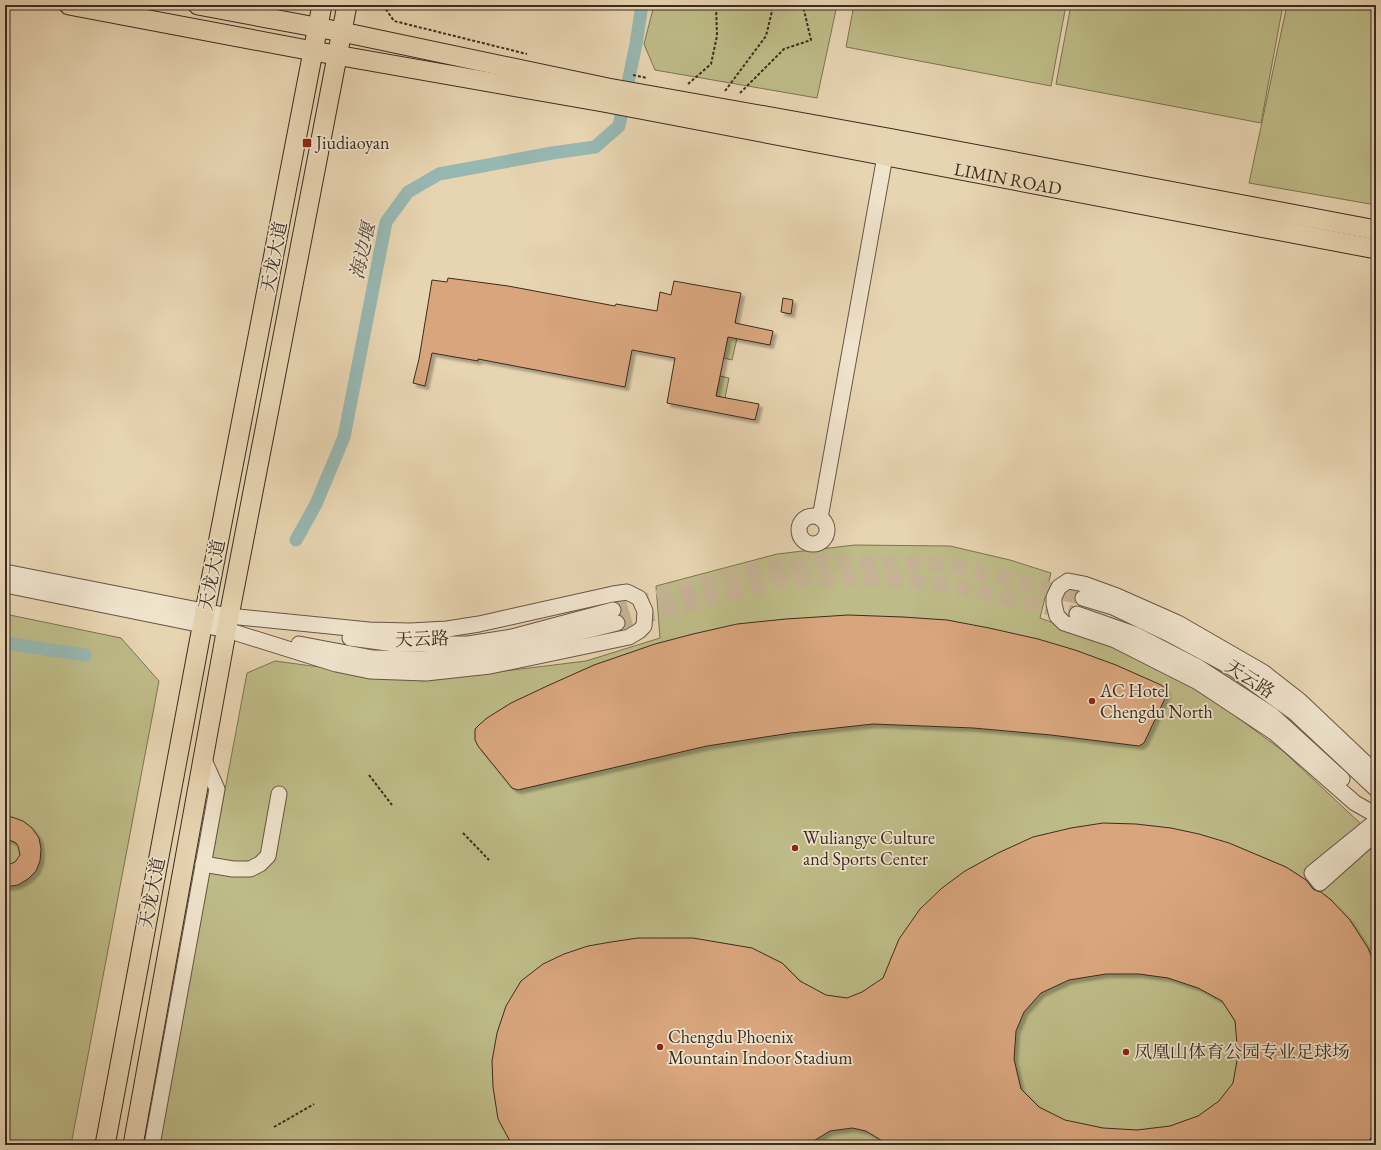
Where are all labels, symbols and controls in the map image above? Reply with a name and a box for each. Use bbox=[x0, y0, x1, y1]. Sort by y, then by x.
place label: Jiudiaoyan bbox=[314, 131, 390, 154]
marker: Jiudiaoyan bbox=[301, 137, 313, 149]
street label: LIMIN ROAD bbox=[952, 157, 1064, 200]
water label: 海边堰 bbox=[344, 218, 382, 282]
street label: 天龙大道 bbox=[255, 219, 292, 294]
street label: 天龙大道 bbox=[193, 537, 230, 612]
street label: 天云路 bbox=[395, 626, 449, 651]
street label: 天云路 bbox=[1221, 654, 1279, 703]
place label: AC Hotel Chengdu North bbox=[1099, 679, 1213, 723]
marker: AC Hotel Chengdu North bbox=[1087, 696, 1097, 706]
place label: Wuliangye Culture and Sports Center bbox=[803, 826, 935, 870]
marker: Wuliangye Culture and Sports Center bbox=[790, 843, 800, 853]
street label: 天龙大道 bbox=[133, 855, 170, 930]
place label: Chengdu Phoenix Mountain Indoor Stadium bbox=[668, 1025, 852, 1069]
place label: 凤凰山体育公园专业足球场 bbox=[1134, 1040, 1350, 1063]
marker: Chengdu Phoenix Mountain Indoor Stadium bbox=[655, 1042, 665, 1052]
marker: 凤凰山体育公园专业足球场 bbox=[1121, 1047, 1131, 1057]

